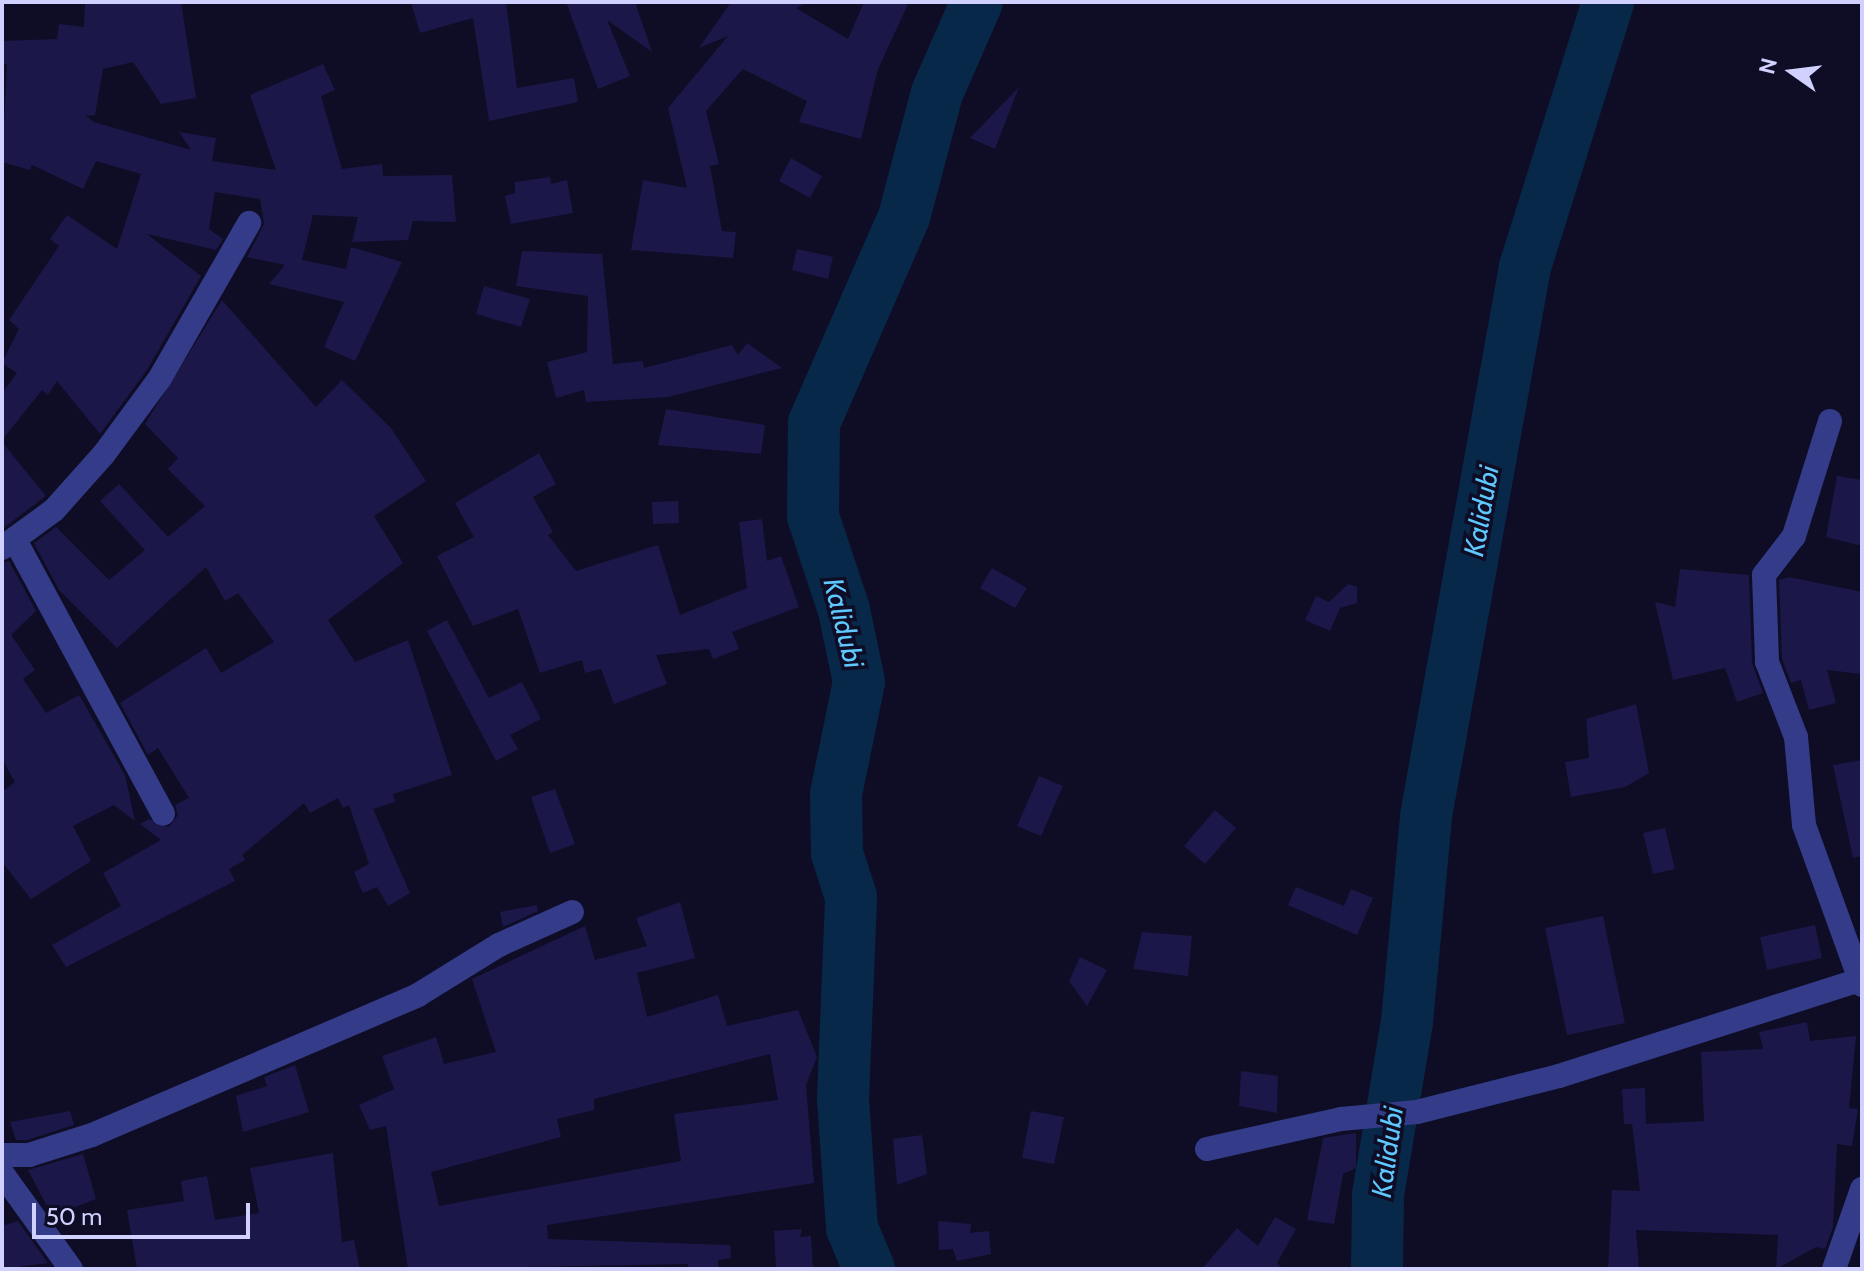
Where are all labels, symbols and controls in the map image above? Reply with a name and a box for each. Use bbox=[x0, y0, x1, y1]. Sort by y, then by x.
north arrow bbox=[1752, 32, 1832, 112]
text: N bbox=[1753, 55, 1783, 77]
water label: Kalidubi bbox=[1457, 463, 1505, 559]
water label: Kalidubi bbox=[817, 574, 871, 672]
water label: Kalidubi bbox=[1364, 1104, 1410, 1200]
scale bar bbox=[36, 1187, 254, 1237]
text: 50 m bbox=[46, 1202, 102, 1231]

